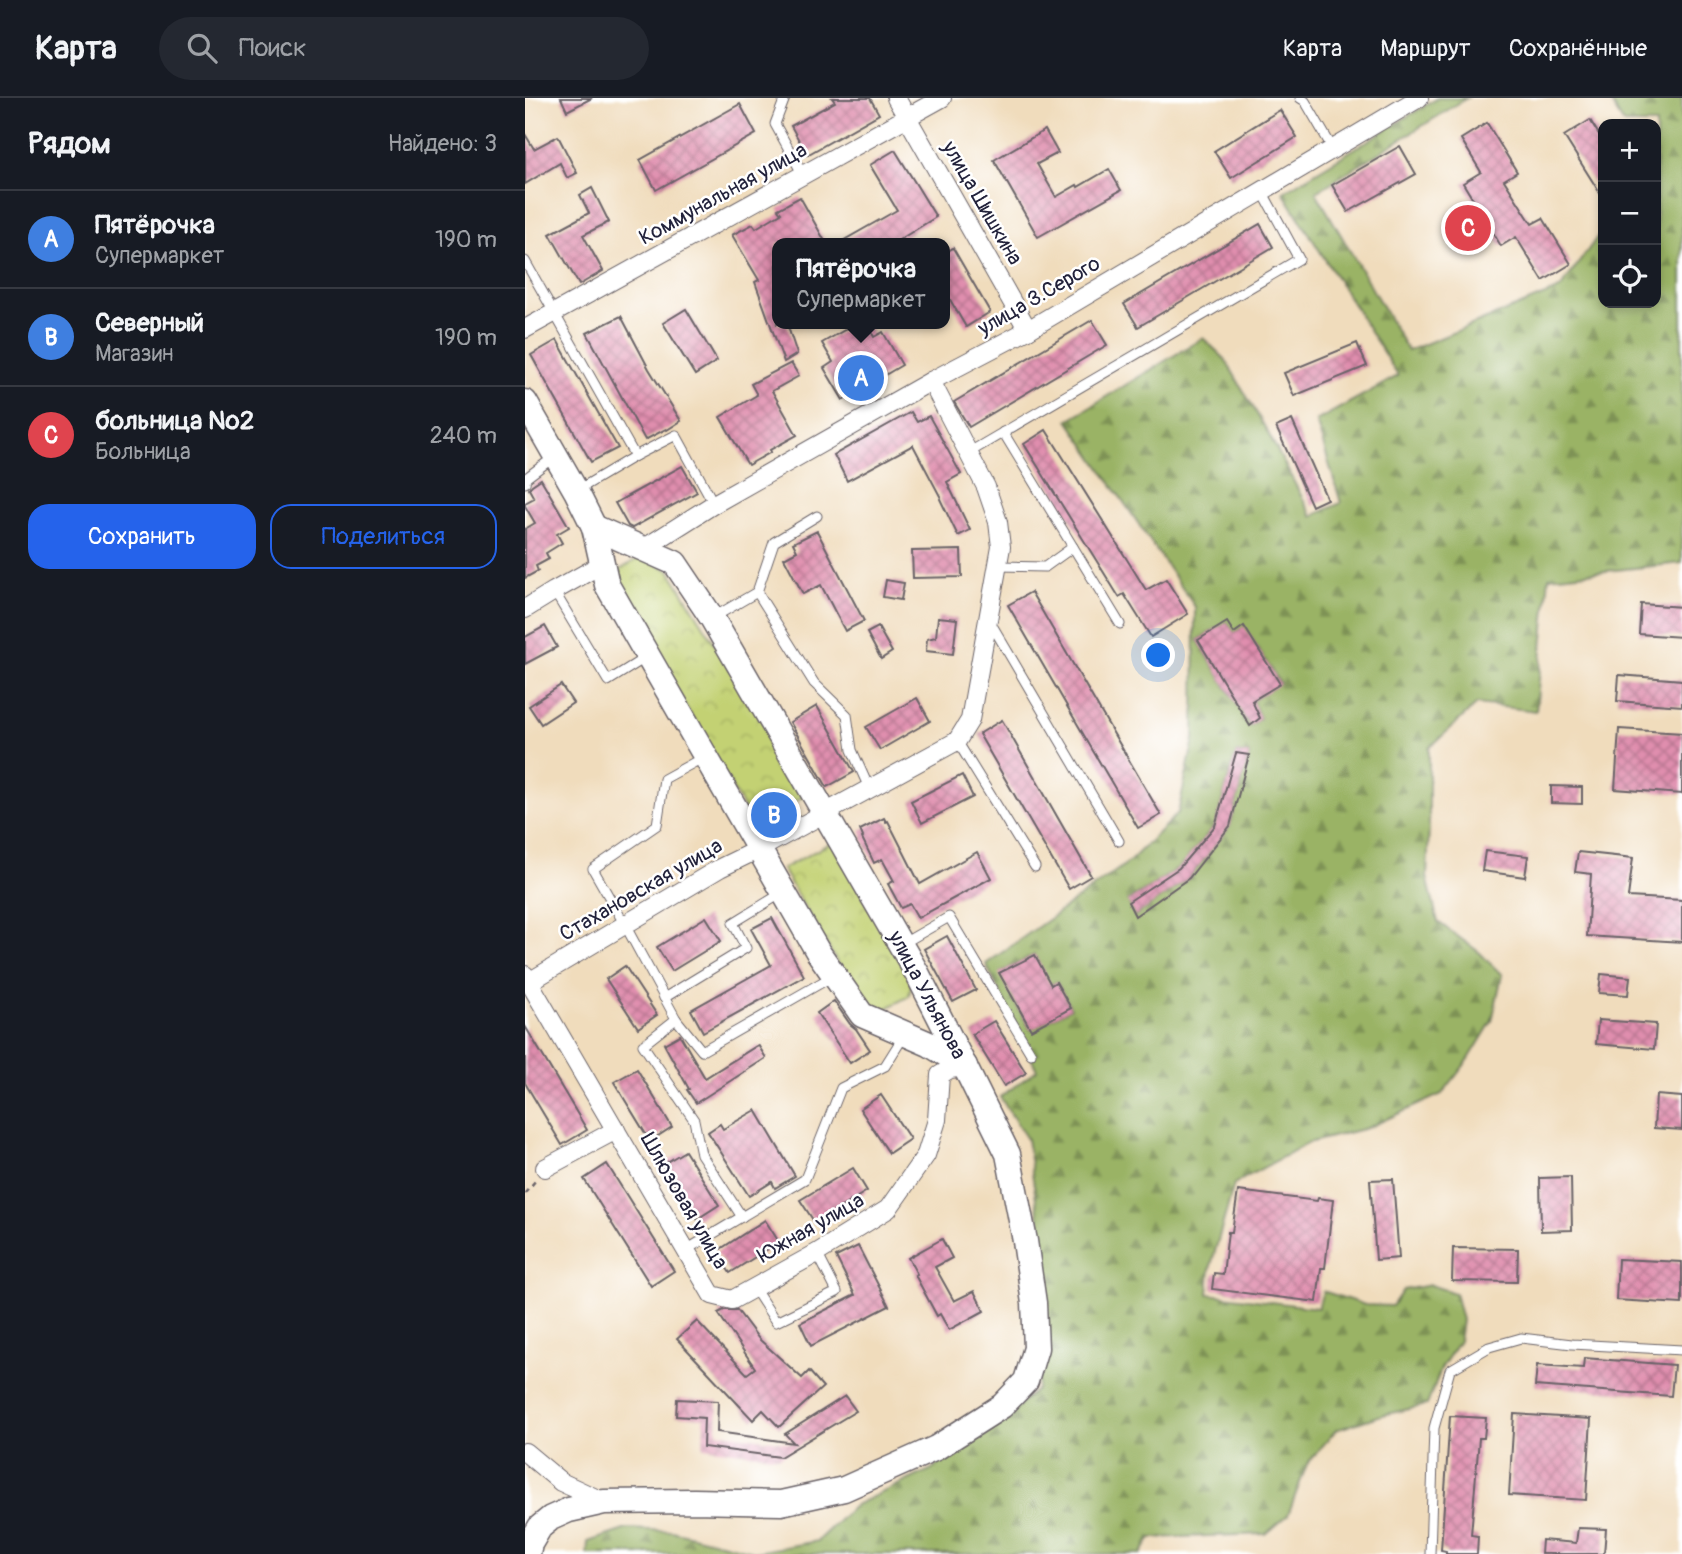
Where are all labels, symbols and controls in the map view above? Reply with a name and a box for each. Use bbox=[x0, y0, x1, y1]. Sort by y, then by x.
search box bbox=[159, 17, 649, 80]
text: Карта bbox=[35, 28, 117, 69]
icon: search bbox=[183, 29, 221, 67]
text: Поиск bbox=[239, 32, 307, 64]
text: Карта bbox=[1283, 34, 1342, 63]
text: Маршрут bbox=[1380, 34, 1471, 63]
text: Сохранённые bbox=[1509, 34, 1647, 63]
map controls bbox=[1598, 119, 1661, 308]
button: + bbox=[1598, 119, 1661, 182]
text: Рядом bbox=[28, 125, 111, 162]
text: Найдено: 3 bbox=[388, 129, 497, 158]
street label: улица Шишкина bbox=[935, 135, 1028, 270]
street label: Коммунальная улица bbox=[634, 137, 812, 251]
button: − bbox=[1598, 182, 1661, 245]
pin: C bbox=[1445, 202, 1491, 254]
text: Пятёрочка bbox=[95, 209, 215, 241]
text: A bbox=[44, 225, 58, 254]
text: 190 m bbox=[435, 225, 497, 254]
popup bbox=[772, 238, 950, 329]
text: Супермаркет bbox=[95, 241, 224, 270]
button: locate bbox=[1598, 245, 1661, 308]
street label: улица З.Серого bbox=[972, 250, 1105, 342]
text: Пятёрочка bbox=[796, 253, 916, 285]
text: Супермаркет bbox=[796, 285, 926, 314]
text: Северный bbox=[95, 307, 204, 339]
text: B bbox=[44, 323, 58, 352]
text: 190 m bbox=[435, 323, 497, 352]
text: Магазин bbox=[95, 339, 174, 368]
pin: A bbox=[838, 352, 884, 404]
text: больница №2 bbox=[95, 405, 254, 437]
text: C bbox=[44, 421, 58, 450]
text: 240 m bbox=[430, 421, 497, 450]
text: Больница bbox=[95, 437, 191, 466]
button: Сохранить bbox=[28, 504, 256, 569]
button: Поделиться bbox=[270, 504, 497, 569]
your location bbox=[1141, 638, 1175, 672]
pin: B bbox=[751, 789, 797, 841]
street label: Стахановская улица bbox=[555, 832, 727, 948]
street label: улица Ульянова bbox=[881, 925, 972, 1064]
street label: Шлюзовая улица bbox=[634, 1128, 734, 1274]
street label: Южная улица bbox=[753, 1187, 869, 1269]

